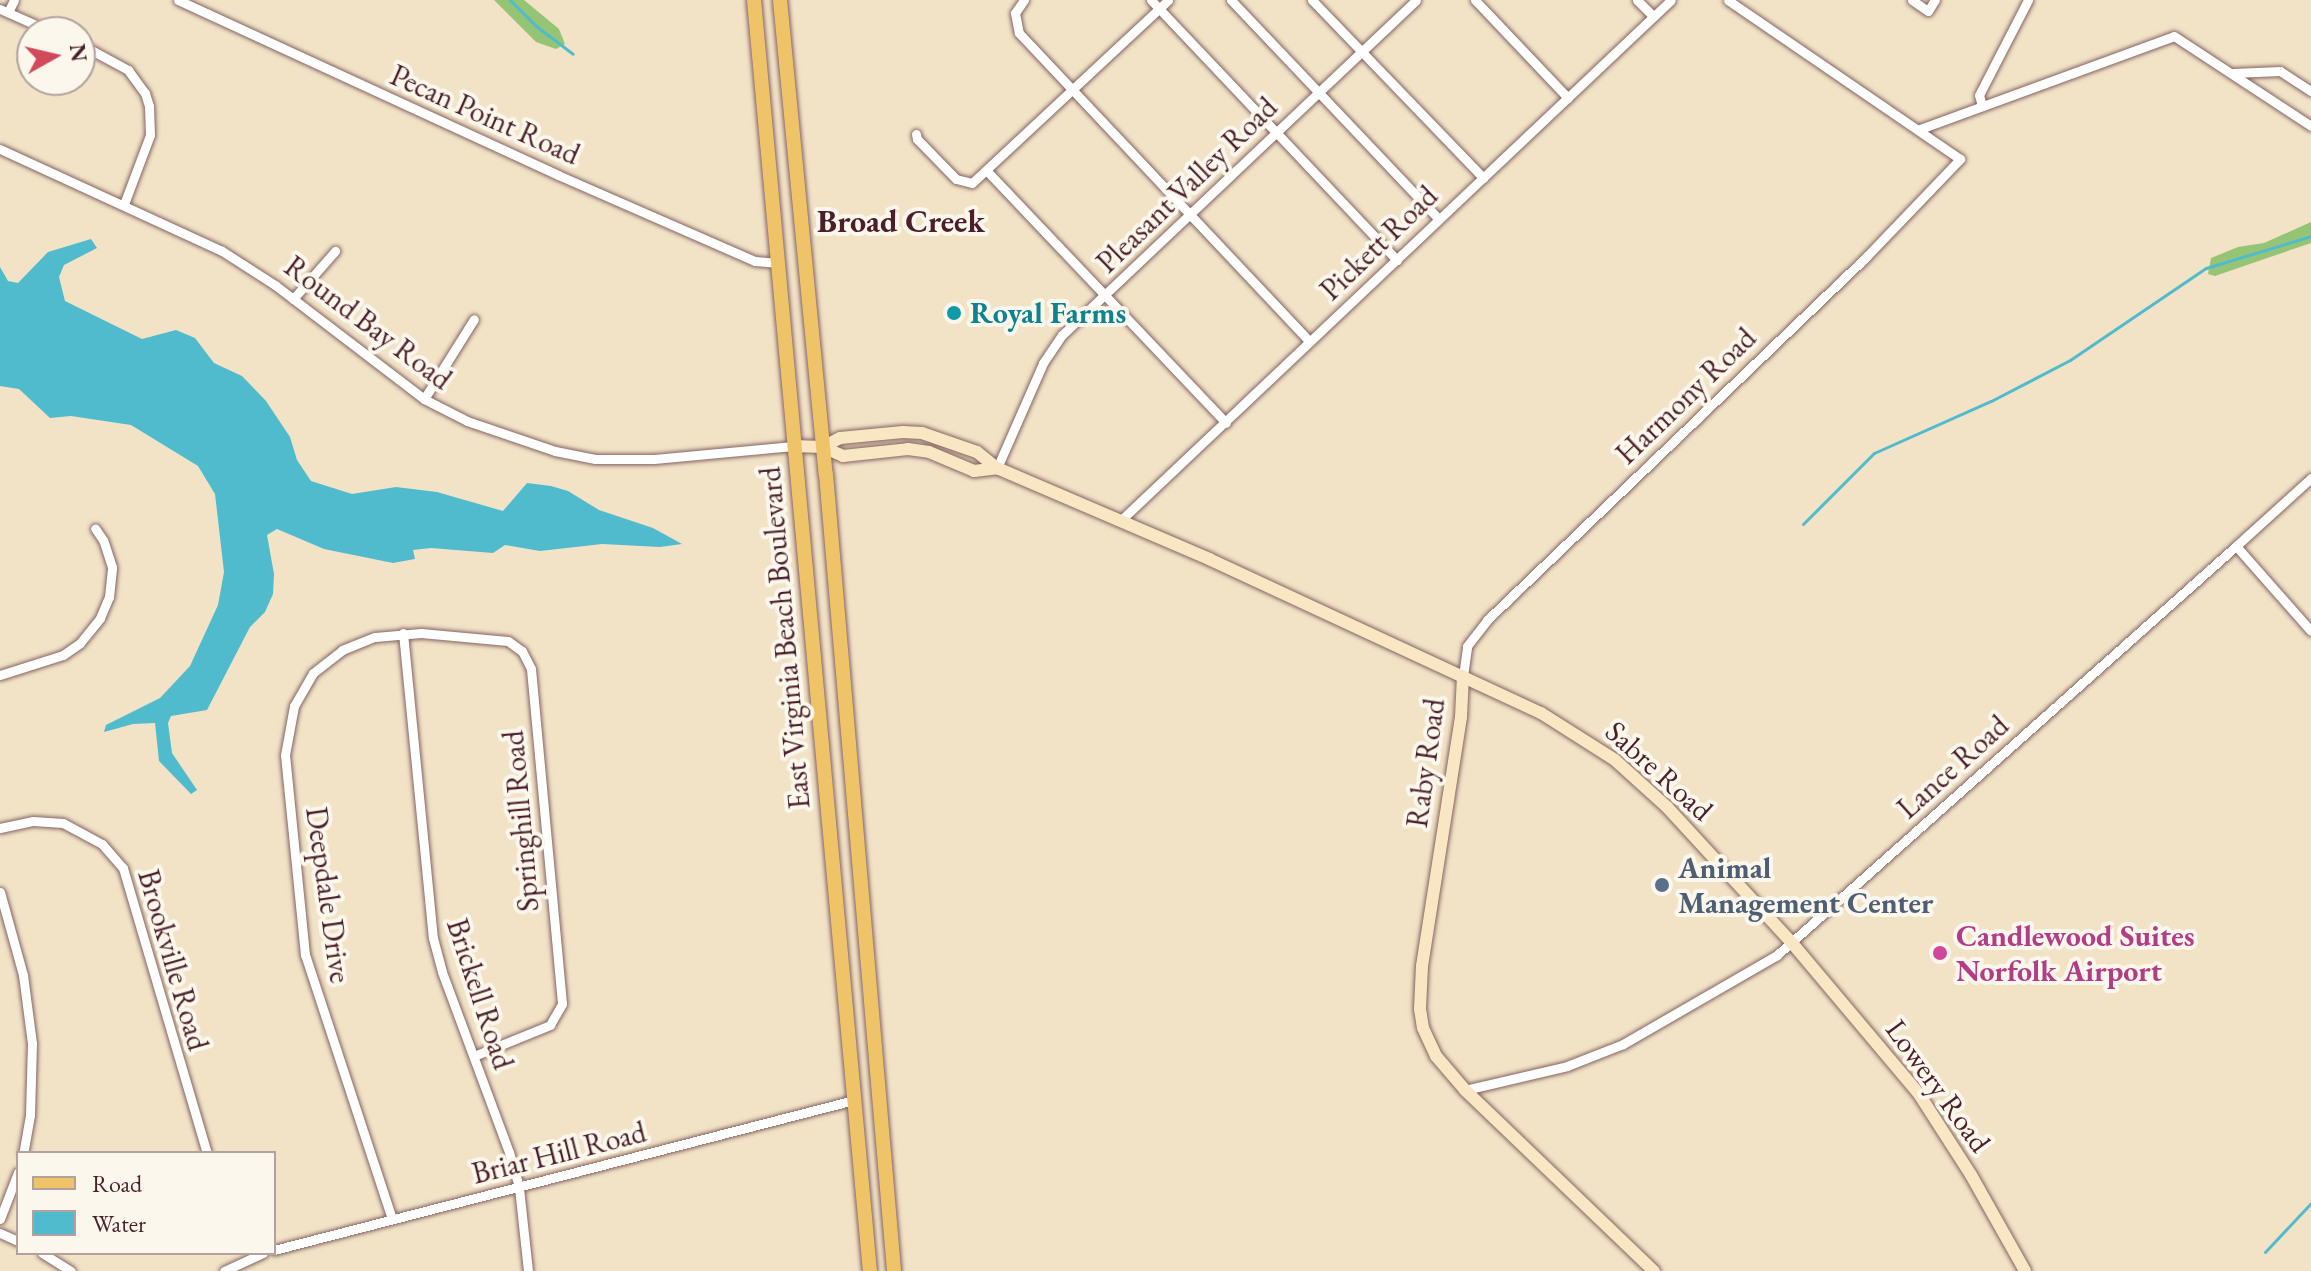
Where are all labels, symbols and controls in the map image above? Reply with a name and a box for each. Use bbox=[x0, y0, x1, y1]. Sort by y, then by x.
north arrow bbox=[16, 16, 96, 96]
text: N bbox=[63, 42, 94, 64]
street label: Pecan Point Road bbox=[385, 57, 585, 173]
street label: Pleasant Valley Road bbox=[1089, 90, 1285, 280]
street label: Pickett Road bbox=[1313, 178, 1445, 308]
district label: Broad Creek bbox=[817, 202, 985, 240]
street label: Round Bay Road bbox=[277, 248, 459, 398]
place label: Royal Farms bbox=[970, 295, 1126, 331]
marker: Royal Farms bbox=[945, 304, 963, 322]
street label: Harmony Road bbox=[1608, 320, 1764, 472]
street label: East Virginia Beach Boulevard bbox=[752, 465, 818, 811]
street label: Raby Road bbox=[1399, 696, 1453, 830]
street label: Lance Road bbox=[1890, 708, 2016, 826]
street label: Sabre Road bbox=[1598, 714, 1720, 828]
street label: Springhill Road bbox=[495, 729, 547, 913]
street label: Deepdale Drive bbox=[298, 805, 358, 985]
place label: Animal Management Center bbox=[1678, 850, 1933, 920]
street label: Brookville Road bbox=[130, 865, 216, 1055]
marker: Animal Management Center bbox=[1653, 876, 1671, 894]
street label: Brickell Road bbox=[439, 914, 521, 1074]
place label: Candlewood Suites Norfolk Airport bbox=[1956, 918, 2195, 988]
marker: Candlewood Suites Norfolk Airport bbox=[1931, 944, 1949, 962]
street label: Lowery Road bbox=[1878, 1013, 1998, 1159]
street label: Briar Hill Road bbox=[468, 1114, 650, 1192]
legend bbox=[16, 1151, 276, 1255]
text: Road bbox=[92, 1168, 142, 1199]
text: Water bbox=[92, 1208, 146, 1239]

